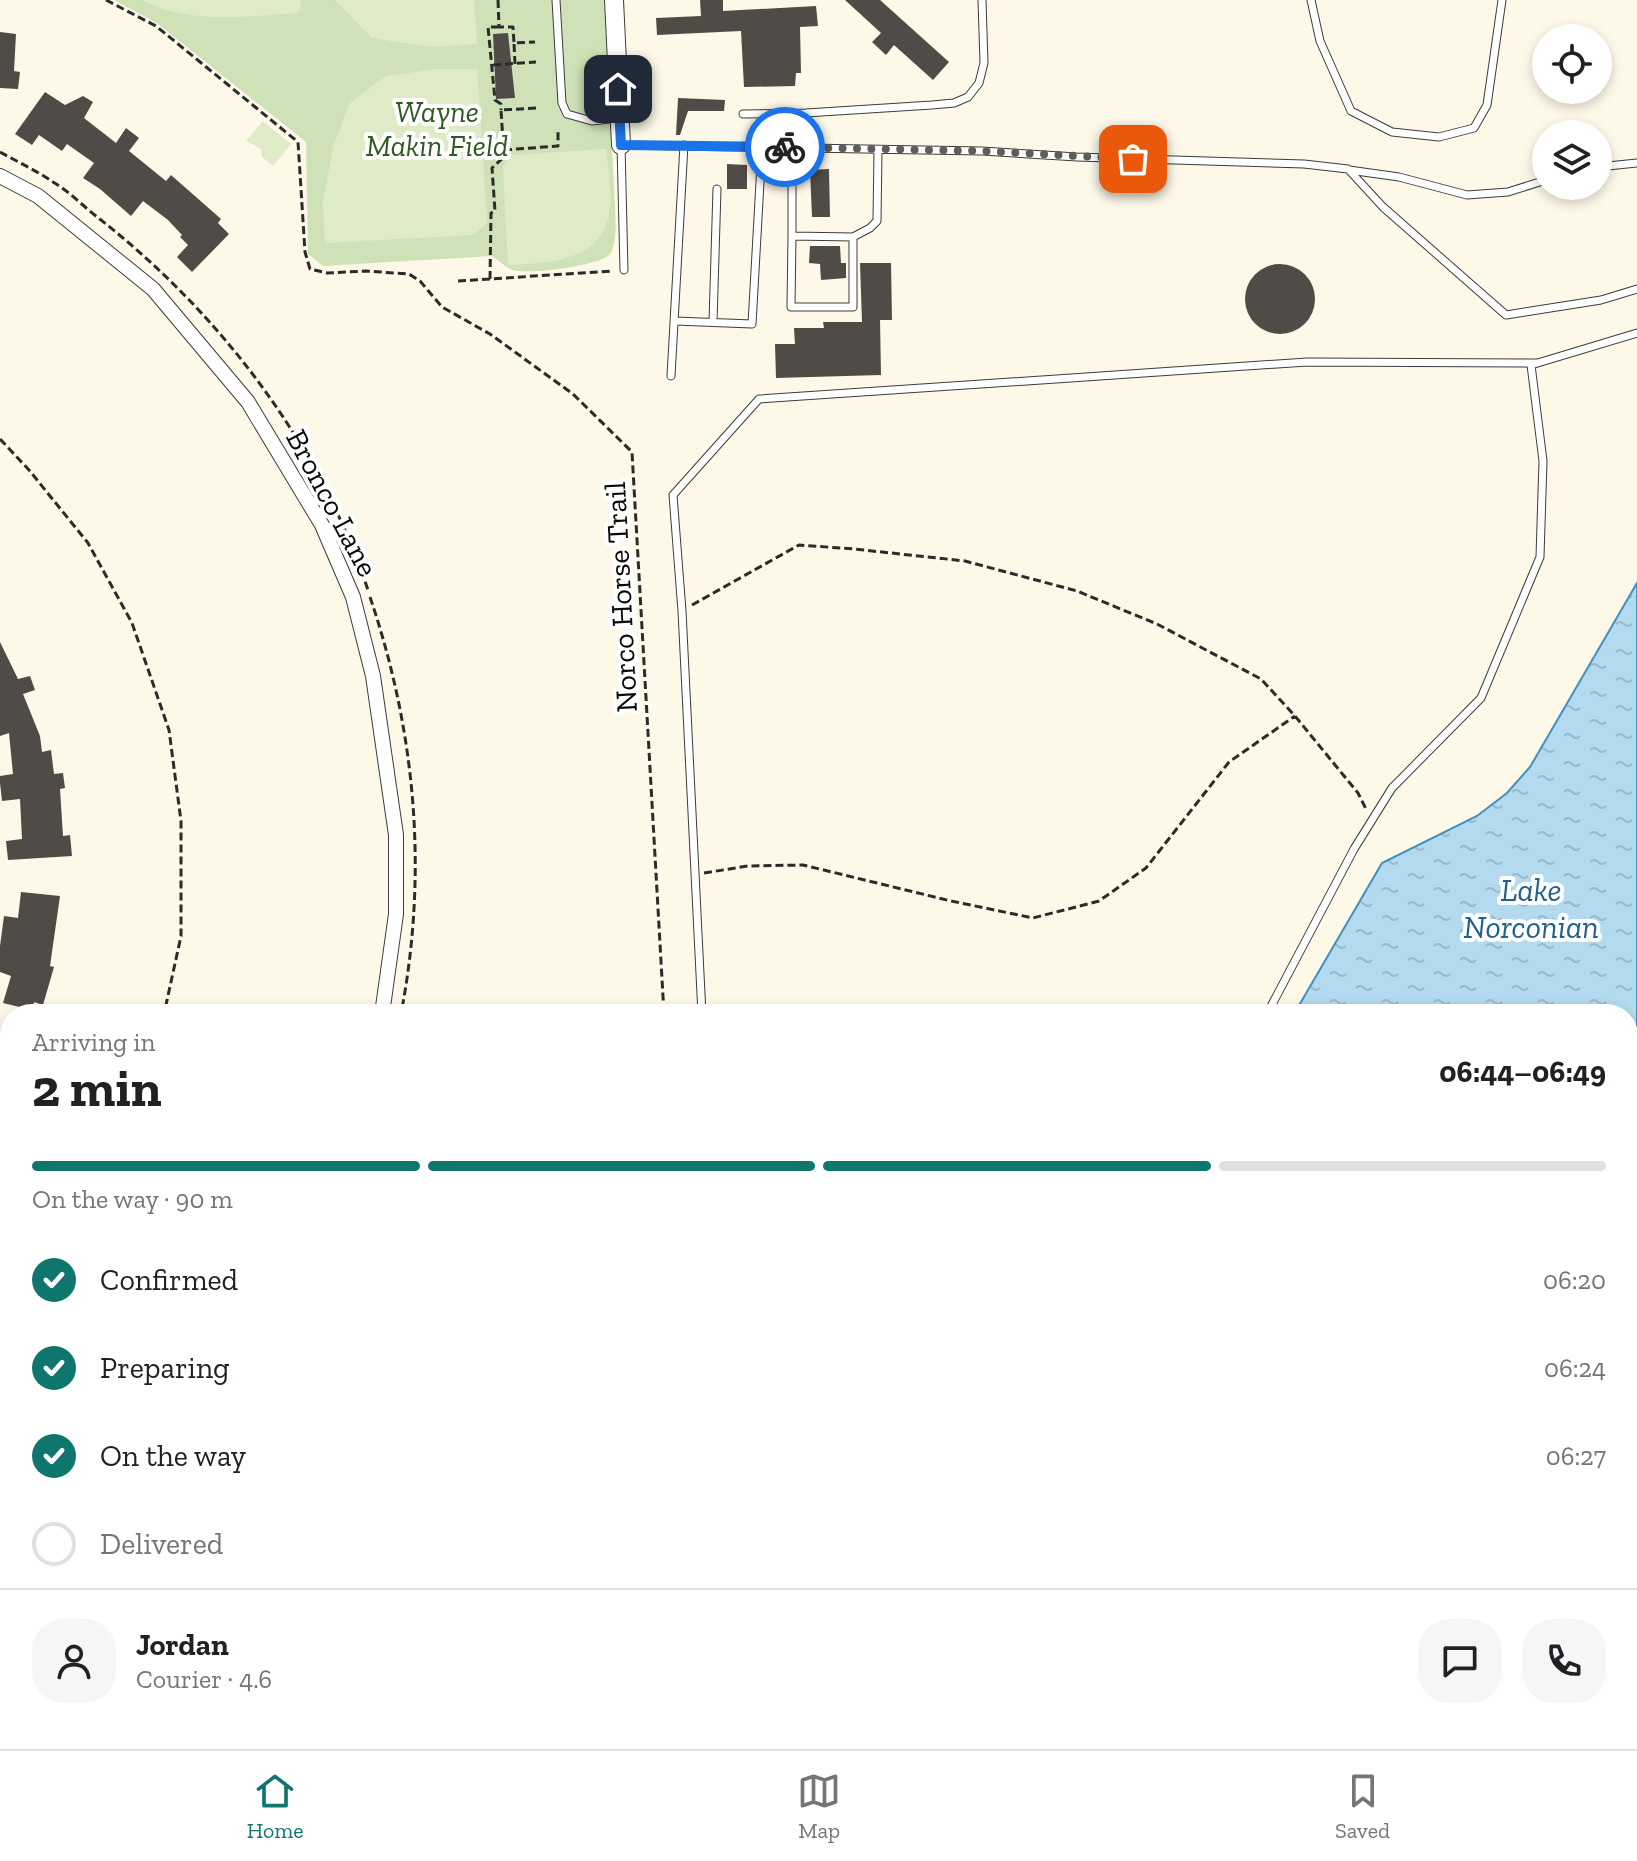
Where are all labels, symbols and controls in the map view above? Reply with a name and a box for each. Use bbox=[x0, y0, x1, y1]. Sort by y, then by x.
map controls bbox=[1532, 24, 1612, 200]
button: locate bbox=[1532, 24, 1612, 104]
pin bbox=[584, 55, 652, 123]
icon: home bbox=[596, 67, 640, 111]
park label: Wayne Makin Field bbox=[366, 94, 508, 164]
courier bbox=[745, 107, 825, 187]
button: layers bbox=[1532, 120, 1612, 200]
icon: bike bbox=[763, 125, 807, 169]
pin bbox=[1099, 125, 1167, 193]
icon: bag bbox=[1111, 137, 1155, 181]
street label: Bronco Lane bbox=[278, 423, 386, 583]
street label: Norco Horse Trail bbox=[597, 481, 645, 713]
water label: Lake Norconian bbox=[1463, 871, 1599, 946]
text: Arriving in bbox=[32, 1026, 155, 1058]
text: 06:44–06:49 bbox=[1439, 1054, 1606, 1090]
text: 2 min bbox=[32, 1057, 162, 1119]
text: On the way · 90 m bbox=[32, 1183, 233, 1215]
icon: check bbox=[32, 1258, 76, 1302]
text: Confirmed bbox=[100, 1262, 238, 1298]
text: 06:20 bbox=[1543, 1264, 1606, 1296]
icon: check bbox=[32, 1346, 76, 1390]
text: Preparing bbox=[100, 1350, 230, 1386]
text: 06:24 bbox=[1544, 1352, 1606, 1384]
icon: check bbox=[32, 1434, 76, 1478]
text: On the way bbox=[100, 1438, 246, 1474]
text: 06:27 bbox=[1546, 1440, 1606, 1472]
text: Delivered bbox=[100, 1526, 223, 1562]
button: person bbox=[32, 1619, 116, 1703]
button: chat bbox=[1418, 1619, 1502, 1703]
button: phone bbox=[1522, 1619, 1606, 1703]
text: Jordan bbox=[136, 1627, 229, 1663]
text: Courier · 4.6 bbox=[136, 1663, 272, 1695]
tab: Home bbox=[247, 1769, 304, 1844]
tab: Map bbox=[797, 1769, 841, 1844]
tab: Saved bbox=[1335, 1769, 1390, 1844]

